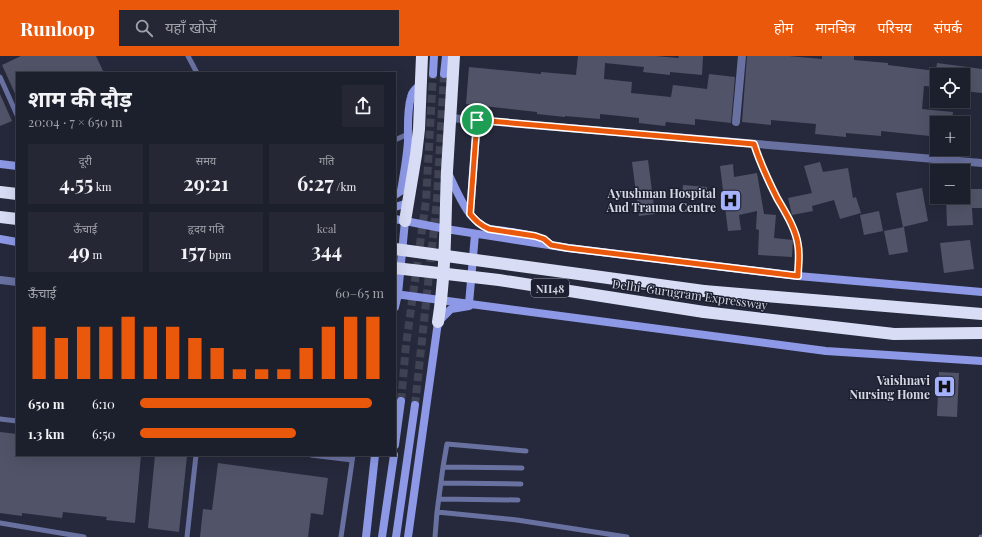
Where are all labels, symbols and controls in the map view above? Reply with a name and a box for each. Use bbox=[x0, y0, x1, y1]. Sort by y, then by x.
search box bbox=[119, 10, 399, 46]
text: Runloop bbox=[20, 15, 95, 41]
icon: search bbox=[133, 17, 155, 39]
text: यहाँ खोजें bbox=[165, 17, 217, 37]
text: होम bbox=[774, 18, 793, 37]
text: मानचित्र bbox=[815, 18, 856, 37]
text: परिचय bbox=[878, 18, 912, 37]
text: संपर्क bbox=[934, 18, 962, 37]
map controls bbox=[930, 68, 970, 204]
button: locate bbox=[930, 68, 970, 108]
text: शाम की दौड़ bbox=[28, 83, 132, 113]
button: share bbox=[342, 85, 384, 127]
pin bbox=[460, 103, 494, 137]
icon: arrive bbox=[466, 109, 488, 131]
text: 20:04 · 7 × 650 m bbox=[28, 113, 123, 130]
button: + bbox=[930, 116, 970, 156]
text: दूरी bbox=[79, 153, 92, 168]
text: समय bbox=[196, 153, 216, 168]
text: गति bbox=[319, 153, 334, 168]
button: − bbox=[930, 164, 970, 204]
text: 4.55 bbox=[59, 169, 93, 196]
text: 29:21 bbox=[183, 169, 229, 196]
text: 6:27 bbox=[297, 169, 334, 196]
text: km bbox=[93, 179, 111, 194]
text: /km bbox=[334, 179, 356, 194]
place label: Ayushman Hospital And Trauma Centre bbox=[606, 185, 716, 215]
hospital icon: Ayushman Hospital And Trauma Centre bbox=[718, 187, 744, 213]
text: ऊँचाई bbox=[73, 221, 97, 236]
text: हृदय गति bbox=[188, 221, 224, 236]
text: kcal bbox=[317, 221, 337, 236]
text: 344 bbox=[311, 236, 342, 263]
text: 49 bbox=[68, 237, 90, 264]
text: 157 bbox=[181, 237, 206, 264]
text: m bbox=[90, 247, 102, 262]
text: bpm bbox=[206, 247, 231, 262]
street label: Delhi-Gurugram Expressway bbox=[611, 275, 769, 313]
road number: NH48 bbox=[531, 279, 569, 297]
text: ऊँचाई bbox=[28, 284, 56, 301]
text: 60–65 m bbox=[335, 284, 384, 301]
place label: Vaishnavi Nursing Home bbox=[850, 372, 930, 402]
hospital icon: Vaishnavi Nursing Home bbox=[932, 374, 958, 400]
text: 650 m bbox=[28, 395, 64, 412]
text: 6:10 bbox=[92, 395, 115, 412]
text: 1.3 km bbox=[28, 425, 65, 442]
text: 6:50 bbox=[92, 425, 115, 442]

